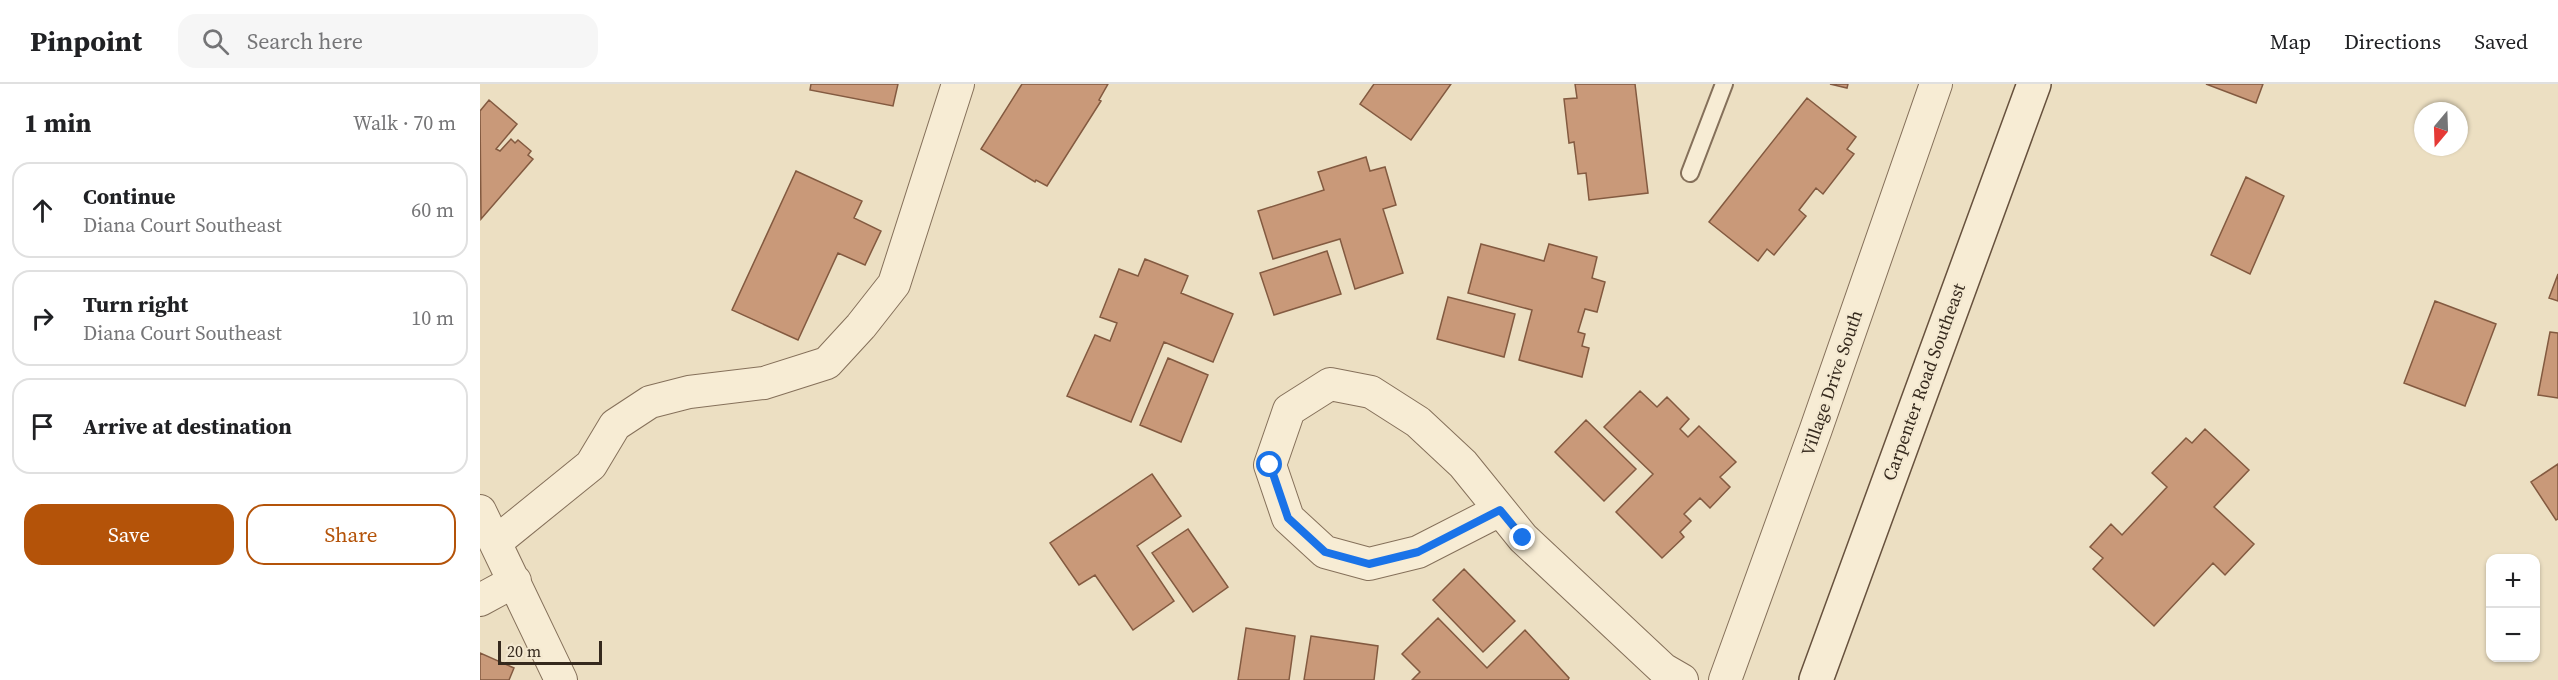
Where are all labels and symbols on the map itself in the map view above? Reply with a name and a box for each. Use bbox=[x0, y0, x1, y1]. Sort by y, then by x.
north arrow bbox=[2414, 102, 2468, 156]
street label: Carpenter Road Southeast bbox=[1876, 280, 1971, 484]
street label: Village Drive South bbox=[1795, 306, 1868, 459]
route start bbox=[1256, 451, 1282, 477]
route end bbox=[1509, 524, 1535, 550]
scale bar bbox=[498, 638, 602, 666]

